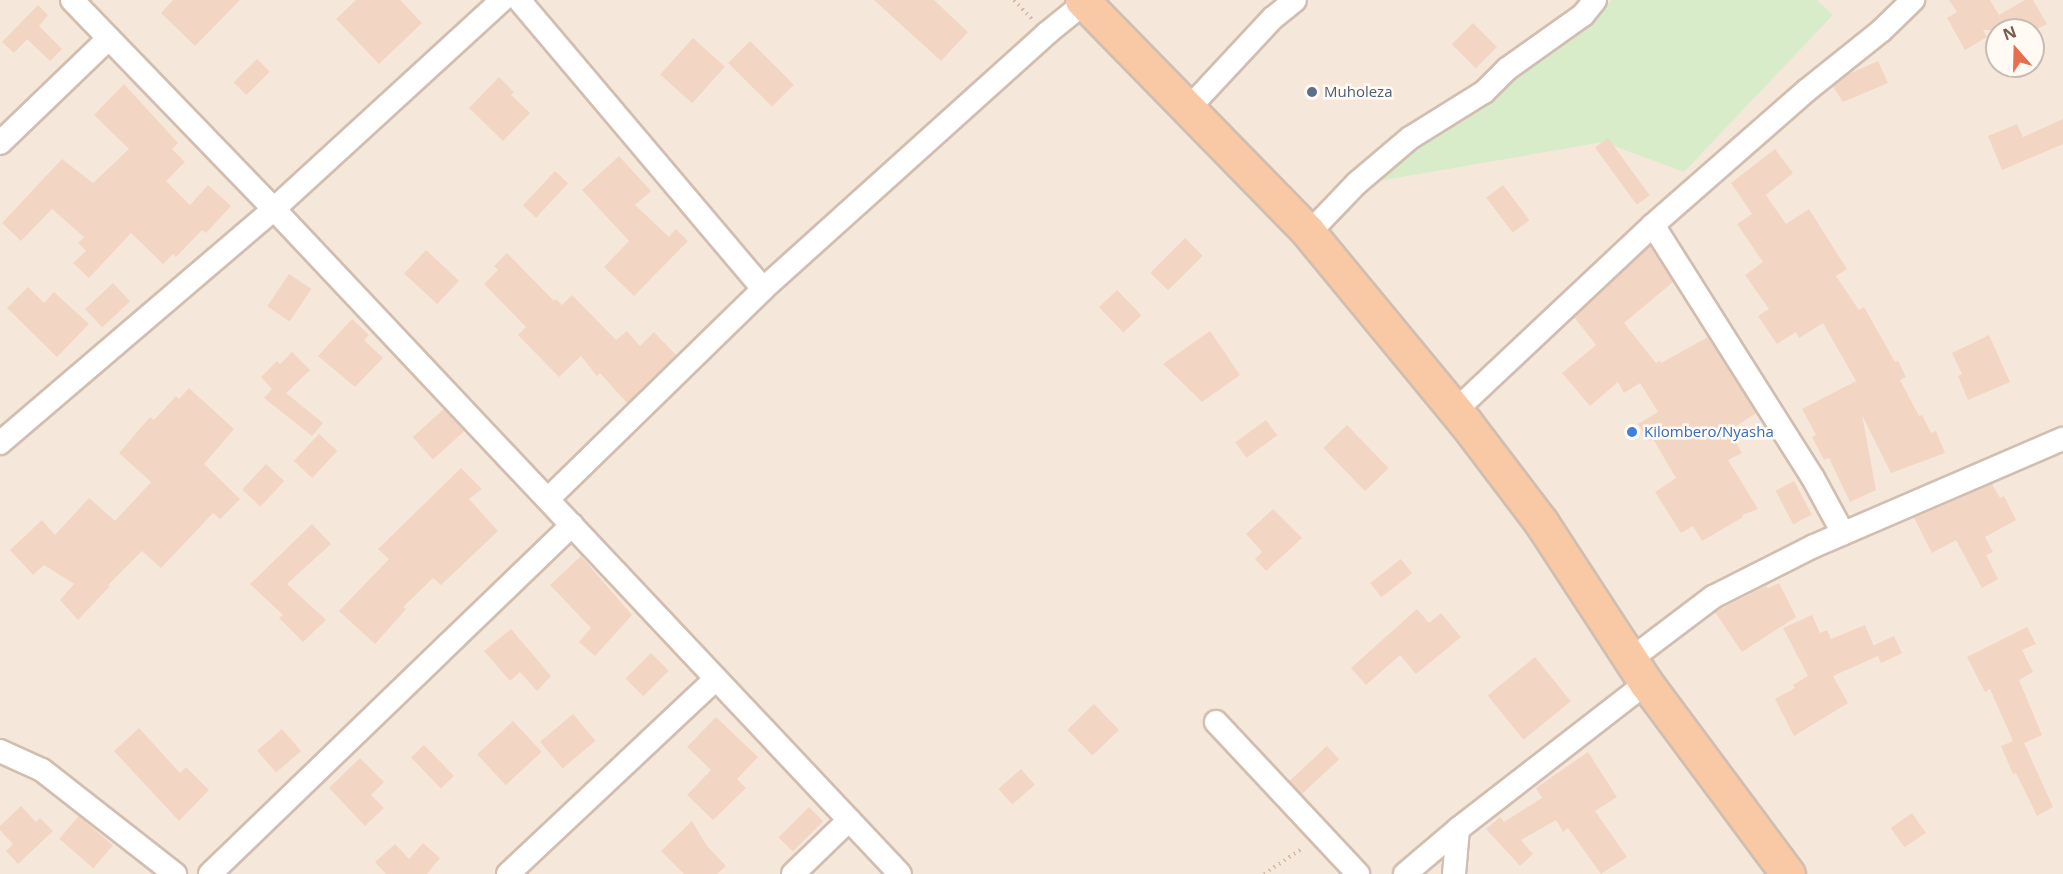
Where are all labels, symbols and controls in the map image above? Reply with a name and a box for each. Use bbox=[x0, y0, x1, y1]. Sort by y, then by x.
north arrow bbox=[1985, 18, 2045, 78]
text: N bbox=[2000, 20, 2019, 46]
place label: Muholeza bbox=[1324, 83, 1392, 101]
marker: Muholeza bbox=[1305, 85, 1319, 99]
place label: Kilombero/Nyasha bbox=[1644, 423, 1774, 441]
marker: Kilombero/Nyasha bbox=[1625, 425, 1639, 439]

